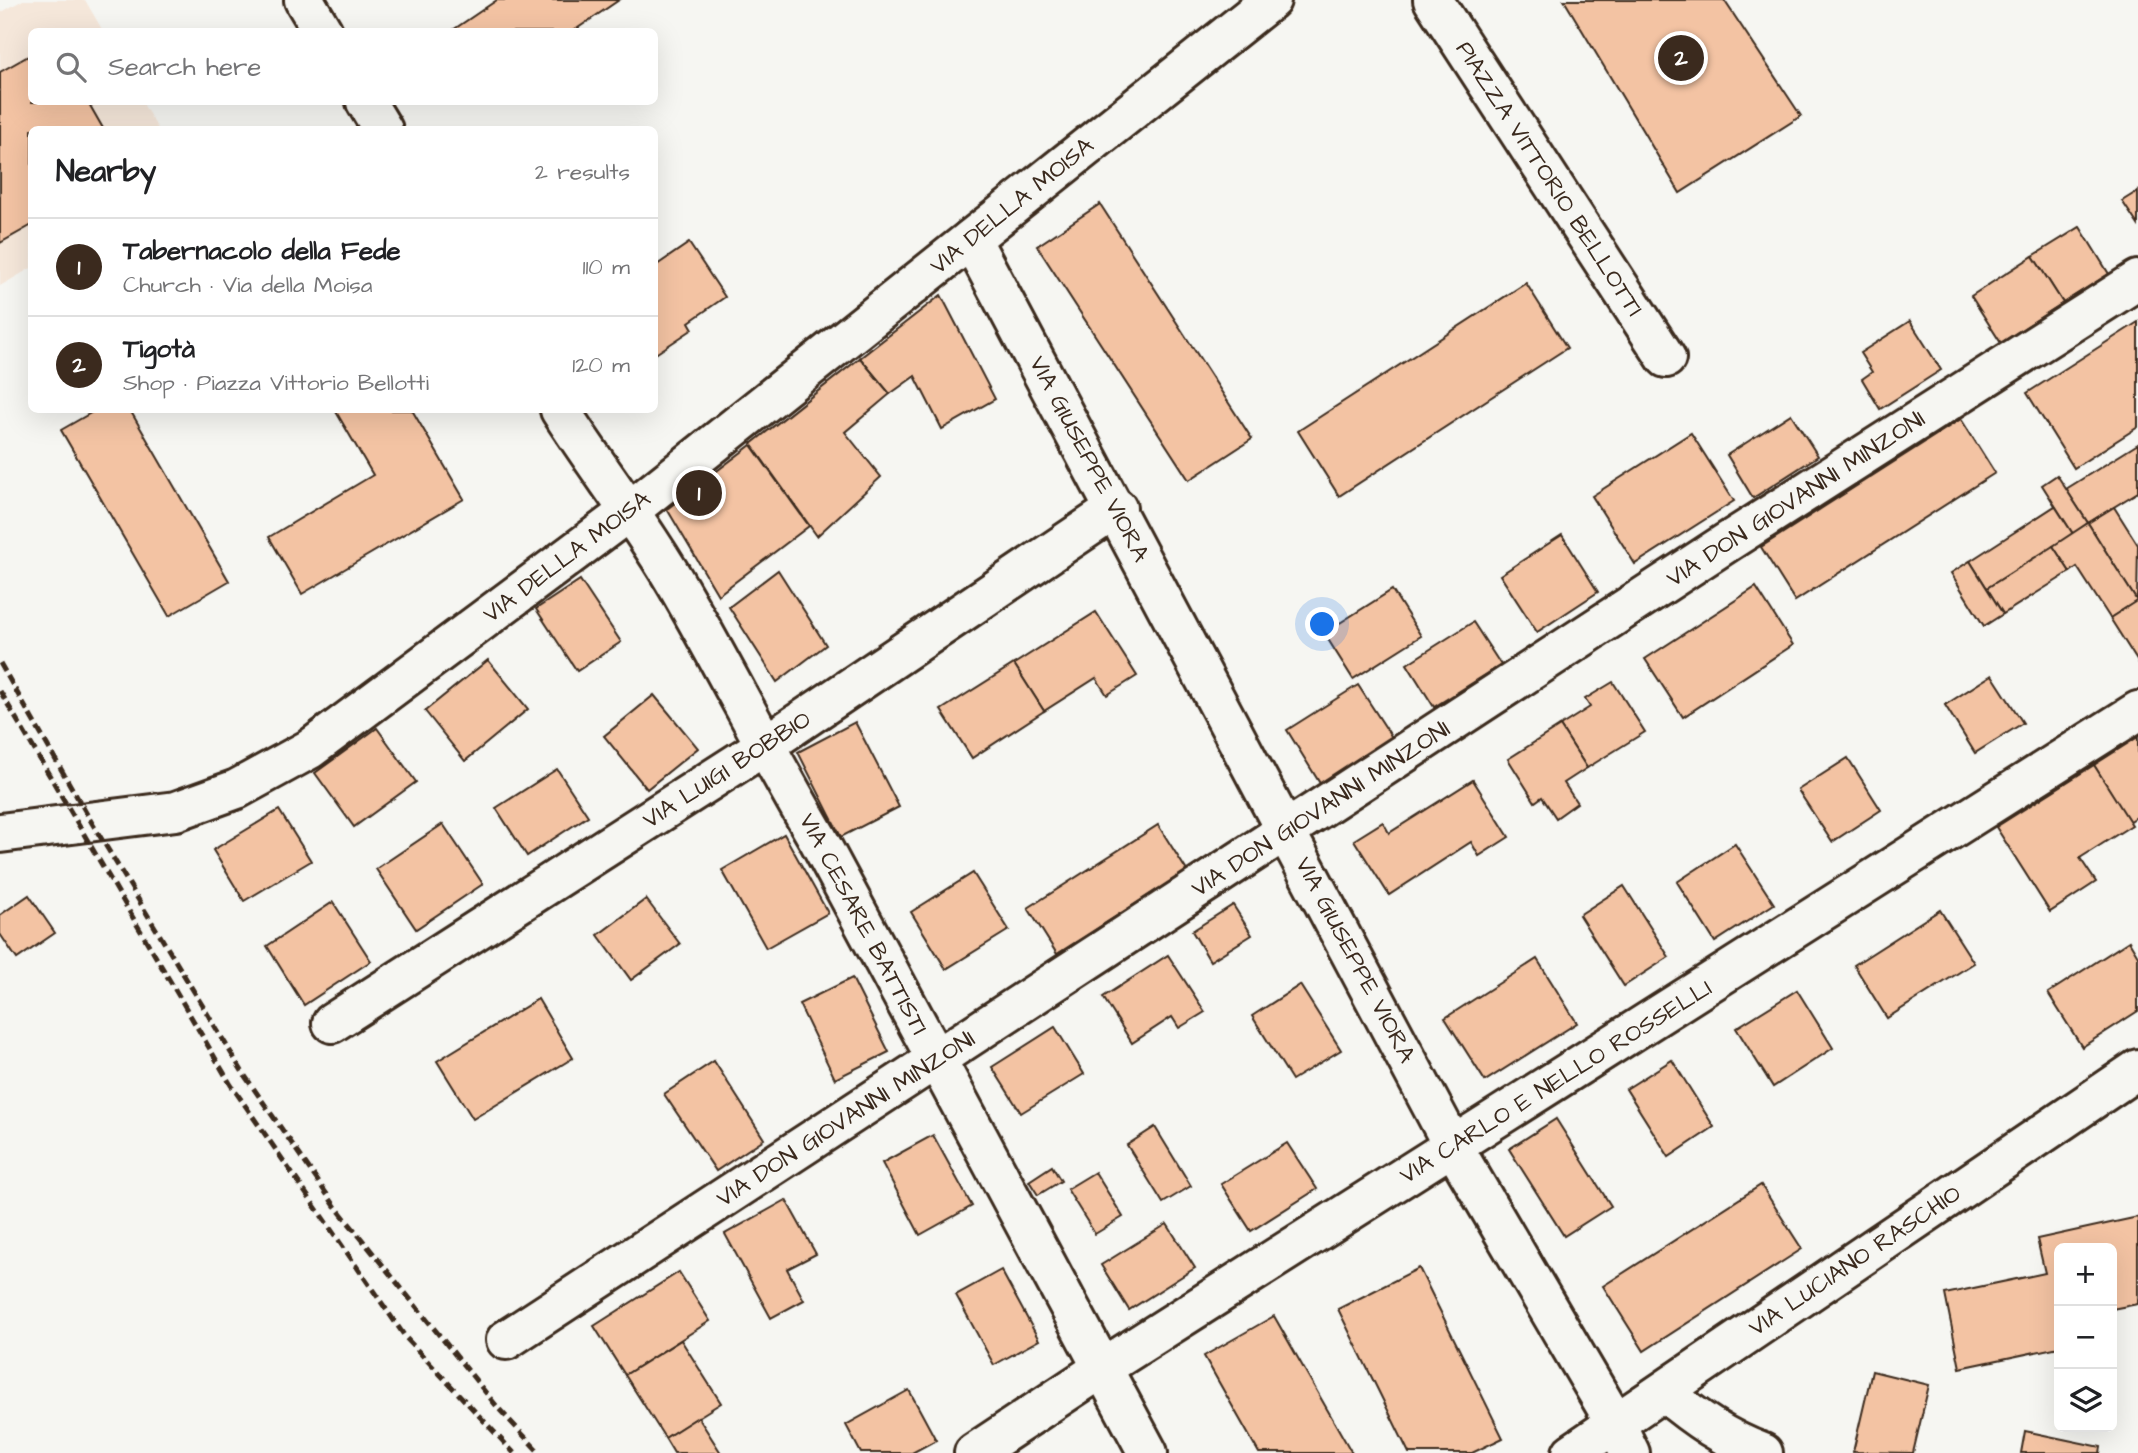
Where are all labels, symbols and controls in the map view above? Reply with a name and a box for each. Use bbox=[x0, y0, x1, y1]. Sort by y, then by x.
search box bbox=[28, 28, 658, 105]
pin: 2 bbox=[1658, 32, 1704, 84]
street label: PIAZZA VITTORIO BELLOTTI bbox=[1447, 35, 1651, 323]
icon: search bbox=[52, 48, 90, 86]
text: Search here bbox=[108, 49, 261, 85]
street label: VIA DELLA MOISA bbox=[923, 129, 1101, 283]
text: Nearby bbox=[56, 151, 156, 193]
text: 2 results bbox=[535, 156, 630, 188]
text: Tabernacolo della Fede bbox=[123, 233, 401, 269]
text: 1 bbox=[78, 251, 80, 283]
text: 110 m bbox=[582, 251, 630, 283]
text: Church · Via della Moisa bbox=[123, 269, 373, 301]
text: Tigotà bbox=[123, 331, 195, 367]
text: 2 bbox=[72, 349, 86, 381]
text: 120 m bbox=[572, 349, 630, 381]
street label: VIA GIUSEPPE VIORA bbox=[1020, 350, 1158, 568]
text: Shop · Piazza Vittorio Bellotti bbox=[123, 367, 429, 399]
street label: VIA DON GIOVANNI MINZONI bbox=[1660, 402, 1932, 596]
pin: 1 bbox=[676, 467, 722, 519]
street label: VIA DELLA MOISA bbox=[476, 483, 658, 631]
your location bbox=[1305, 607, 1339, 641]
street label: VIA LUIGI BOBBIO bbox=[636, 703, 818, 837]
street label: VIA DON GIOVANNI MINZONI bbox=[1185, 712, 1457, 906]
street label: VIA CESARE BATTISTI bbox=[790, 807, 936, 1041]
street label: VIA GIUSEPPE VIORA bbox=[1286, 851, 1424, 1069]
street label: VIA CARLO E NELLO ROSSELLI bbox=[1393, 972, 1719, 1192]
street label: VIA DON GIOVANNI MINZONI bbox=[710, 1022, 982, 1216]
street label: VIA LUCIANO RASCHIO bbox=[1742, 1177, 1968, 1345]
map controls bbox=[2054, 1243, 2117, 1432]
button: + bbox=[2054, 1243, 2117, 1306]
button: − bbox=[2054, 1306, 2117, 1369]
button: layers bbox=[2054, 1369, 2117, 1432]

